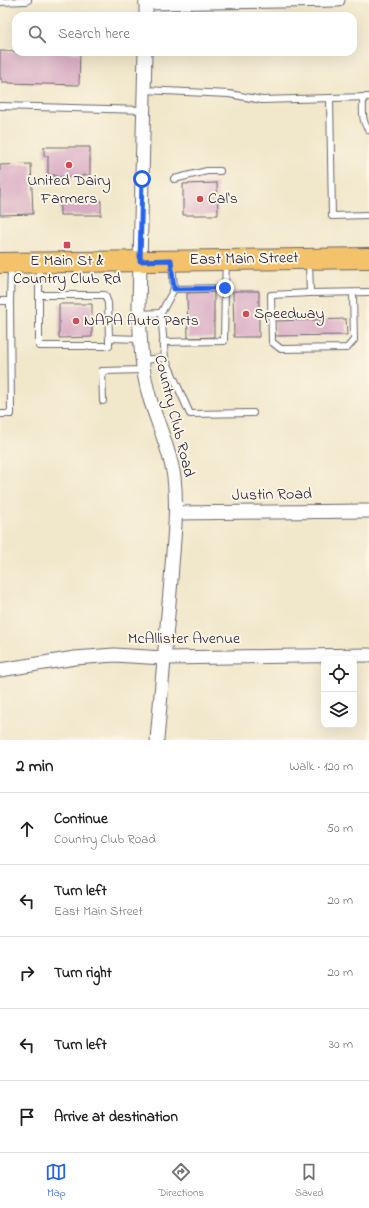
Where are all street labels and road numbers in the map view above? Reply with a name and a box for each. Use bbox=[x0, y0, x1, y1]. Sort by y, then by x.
street label: East Main Street bbox=[189, 246, 299, 272]
street label: Country Club Road bbox=[147, 352, 201, 480]
street label: Justin Road bbox=[232, 482, 312, 508]
street label: McAllister Avenue bbox=[128, 627, 241, 651]

